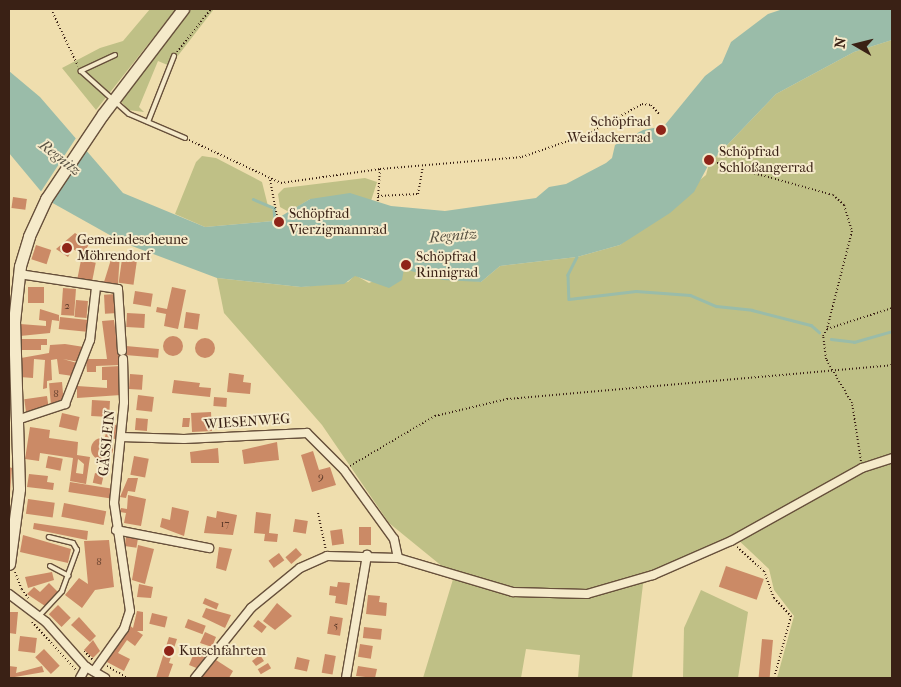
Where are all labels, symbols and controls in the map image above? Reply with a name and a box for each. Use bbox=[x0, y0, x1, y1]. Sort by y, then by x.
north arrow bbox=[831, 20, 881, 70]
text: N bbox=[831, 36, 850, 49]
place label: Schöpfrad Weidackerrad bbox=[567, 114, 651, 146]
marker: Schöpfrad Weidackerrad bbox=[655, 124, 667, 136]
water label: Regnitz bbox=[36, 136, 84, 180]
place label: Schöpfrad Schloßangerrad bbox=[719, 144, 814, 176]
marker: Schöpfrad Schloßangerrad bbox=[703, 154, 715, 166]
place label: Schöpfrad Vierzigmannrad bbox=[289, 206, 387, 238]
marker: Schöpfrad Vierzigmannrad bbox=[273, 216, 285, 228]
water label: Regnitz bbox=[428, 225, 478, 247]
place label: Gemeindescheune Möhrendorf bbox=[77, 232, 188, 264]
marker: Gemeindescheune Möhrendorf bbox=[61, 242, 73, 254]
place label: Schöpfrad Rinnigrad bbox=[416, 249, 478, 282]
marker: Schöpfrad Rinnigrad bbox=[400, 259, 412, 271]
house number: 2 bbox=[64, 299, 70, 313]
house number: 8 bbox=[53, 387, 59, 401]
street label: GÄSSLEIN bbox=[95, 409, 119, 477]
street label: WIESENWEG bbox=[203, 411, 291, 433]
house number: 9 bbox=[318, 470, 324, 484]
house number: 17 bbox=[220, 517, 230, 531]
house number: 8 bbox=[96, 555, 102, 569]
house number: 5 bbox=[334, 619, 338, 633]
place label: Kutschfahrten bbox=[179, 643, 266, 659]
marker: Kutschfahrten bbox=[163, 645, 175, 657]

